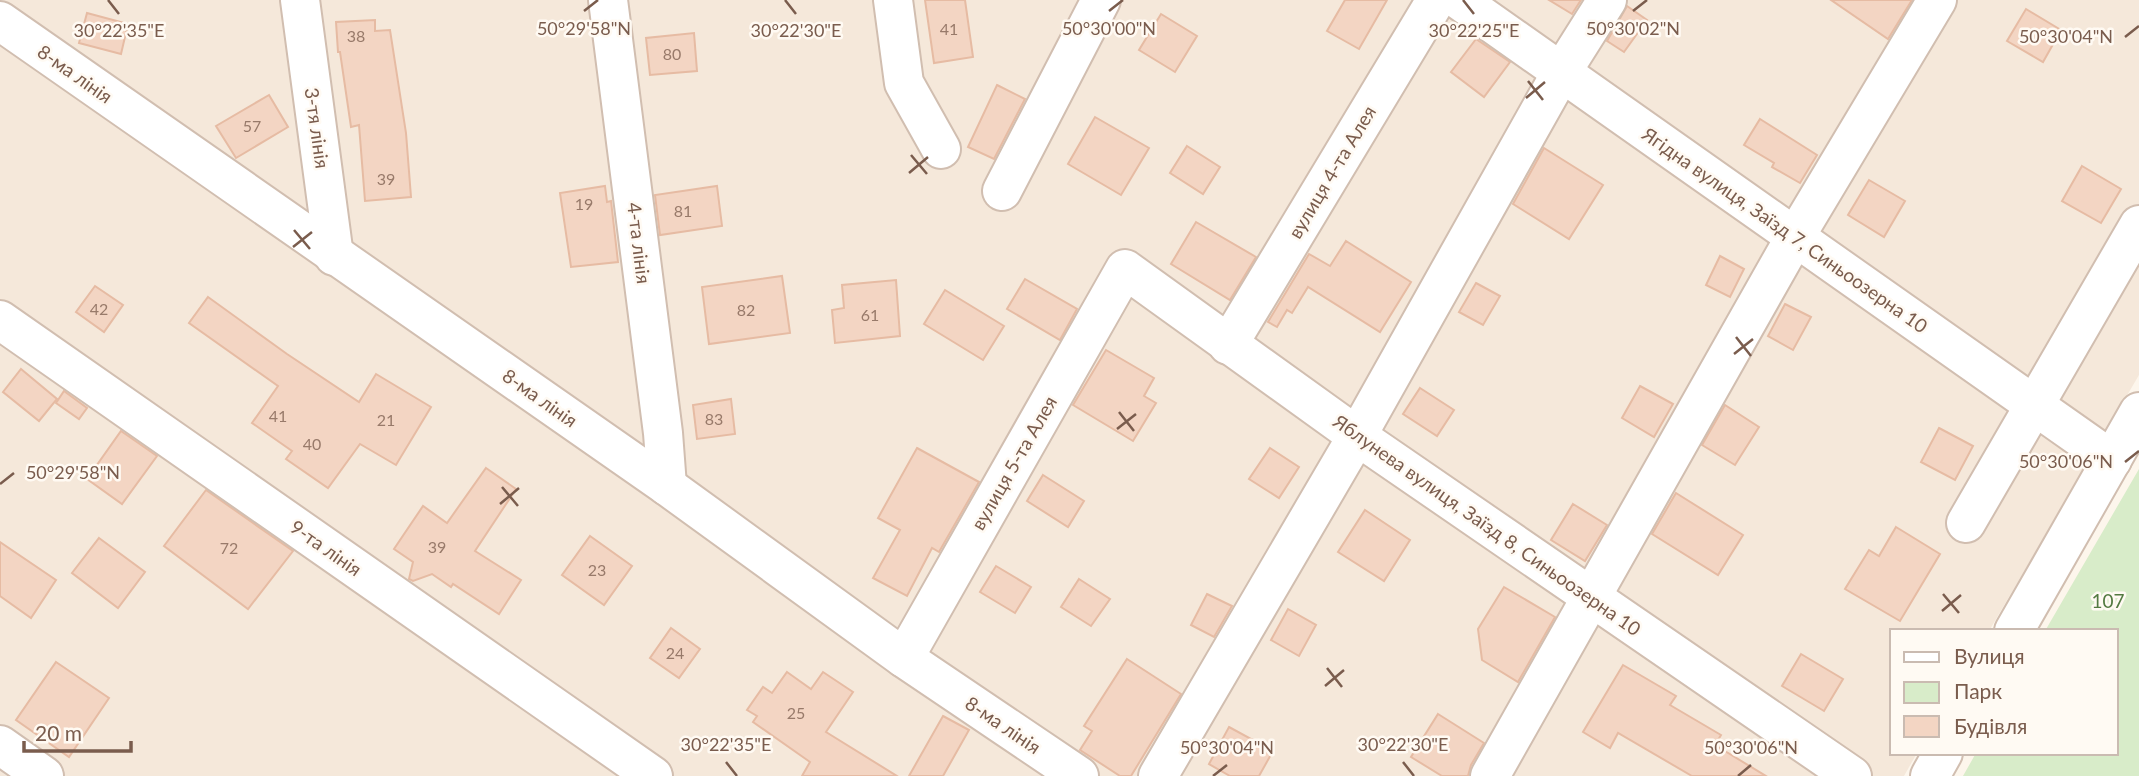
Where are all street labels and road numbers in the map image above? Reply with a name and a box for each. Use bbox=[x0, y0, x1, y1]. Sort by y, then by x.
street label: 8-ма лінія bbox=[33, 39, 117, 108]
street label: 3-тя лінія bbox=[300, 86, 335, 170]
street label: вулиця 4-та Алея bbox=[1283, 101, 1380, 242]
street label: Ягідна вулиця, Заїзд 7, Синьоозерна 10 bbox=[1637, 121, 1932, 337]
street label: 4-та лінія bbox=[623, 201, 656, 285]
street label: 8-ма лінія bbox=[498, 363, 582, 432]
street label: вулиця 5-та Алея bbox=[966, 392, 1061, 534]
street label: Яблунева вулиця, Заїзд 8, Синьоозерна 10 bbox=[1328, 409, 1645, 640]
street label: 9-та лінія bbox=[286, 515, 366, 580]
street label: 8-ма лінія bbox=[961, 691, 1045, 758]

